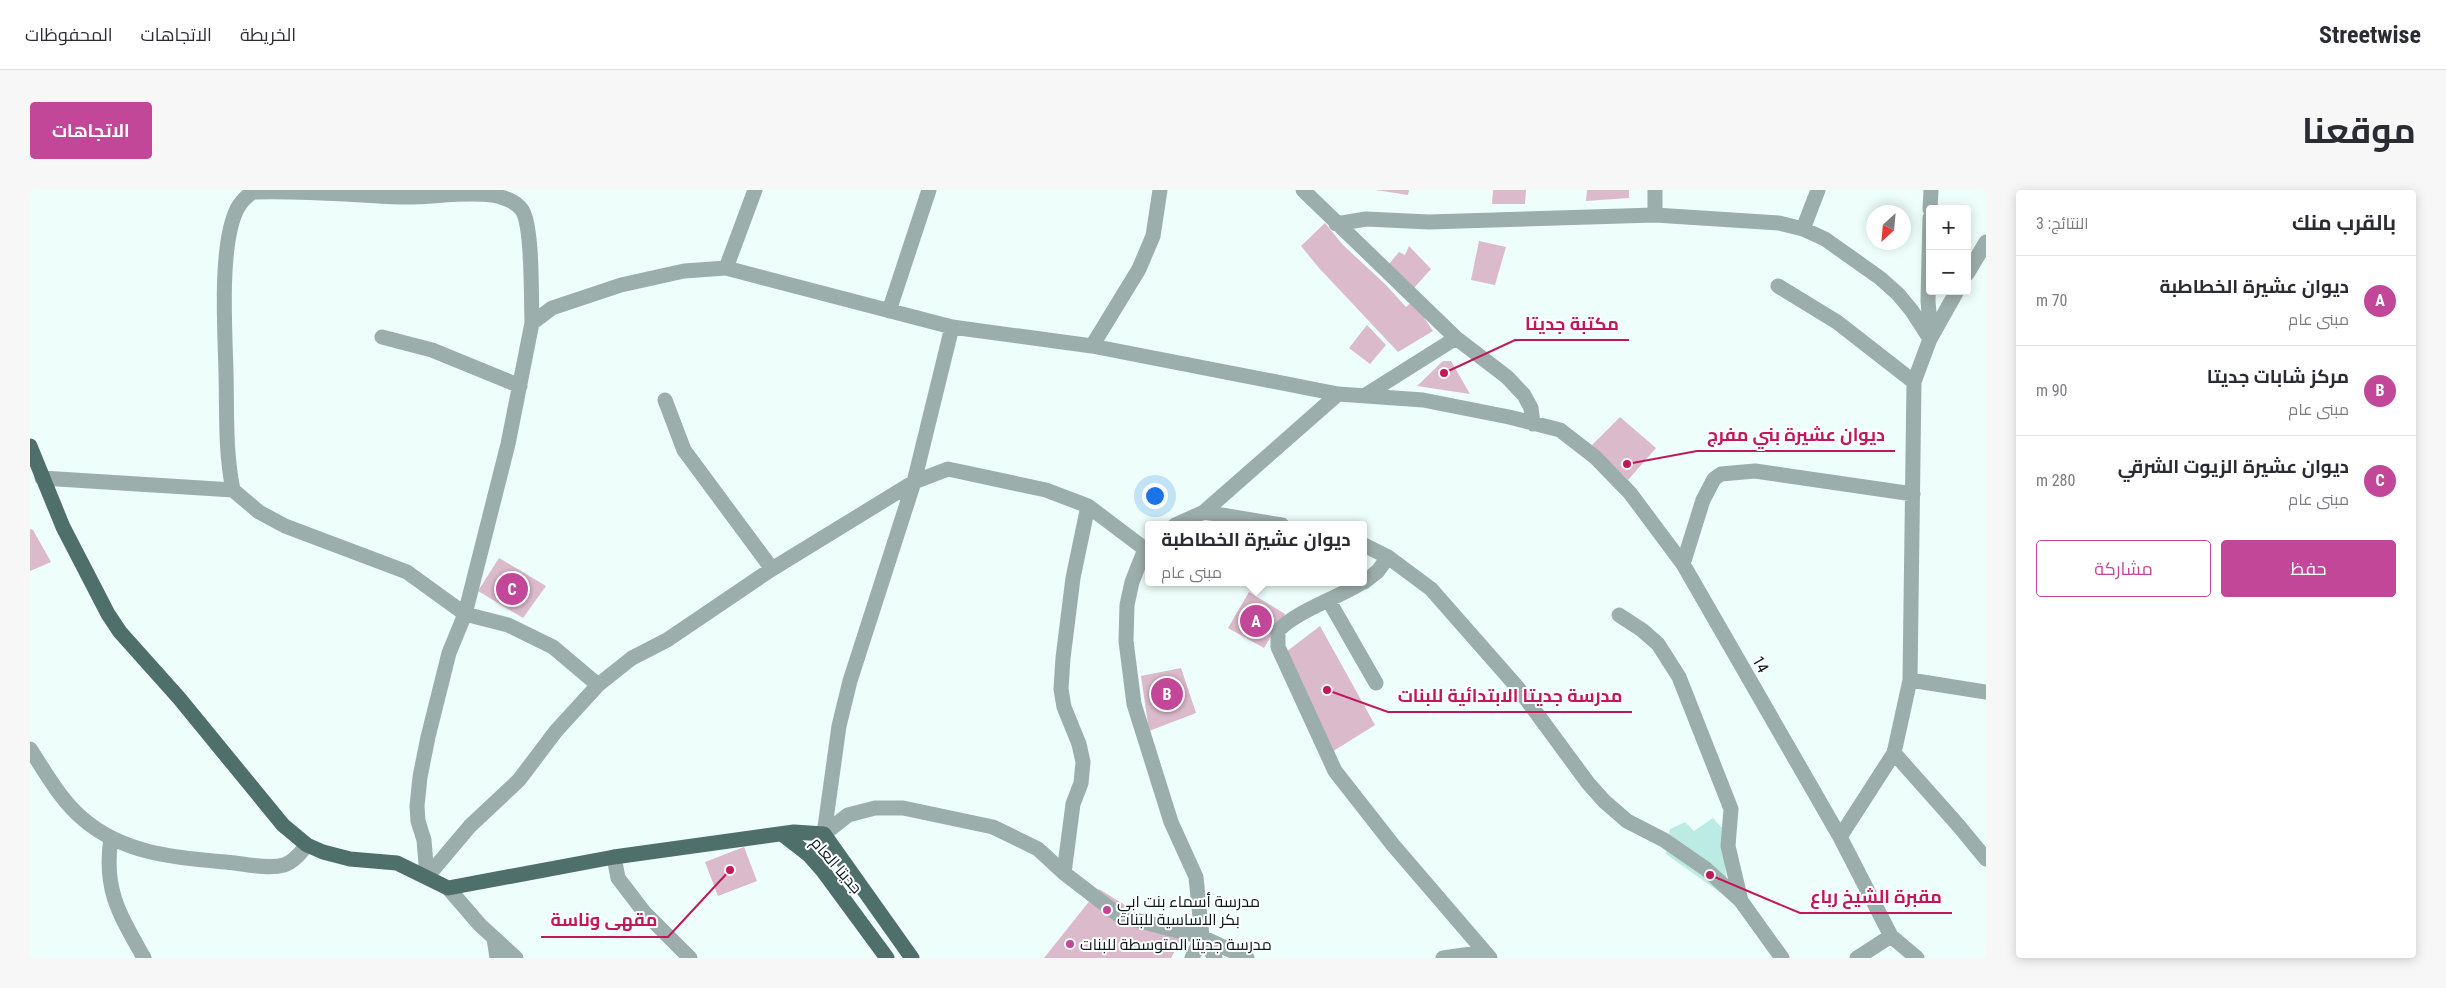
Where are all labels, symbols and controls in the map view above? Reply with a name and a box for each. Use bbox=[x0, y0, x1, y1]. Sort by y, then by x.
text: Streetwise bbox=[2319, 21, 2421, 49]
text: المحفوظات bbox=[25, 24, 113, 45]
text: الاتجاهات bbox=[141, 24, 212, 45]
text: الخريطة bbox=[240, 24, 296, 45]
button: الاتجاهات bbox=[30, 102, 152, 159]
text: موقعنا bbox=[2302, 111, 2416, 152]
north arrow bbox=[1866, 205, 1911, 250]
map controls bbox=[1926, 205, 1971, 295]
button: + bbox=[1926, 205, 1971, 250]
text: بالقرب منك bbox=[2292, 211, 2396, 235]
text: النتائج: 3 bbox=[2036, 214, 2088, 233]
button: − bbox=[1926, 250, 1971, 295]
text: ديوان عشيرة الخطاطبة bbox=[2160, 275, 2349, 298]
text: 70 m bbox=[2036, 291, 2068, 310]
text: A bbox=[2375, 291, 2385, 310]
callout: مكتبة جديتا bbox=[1515, 307, 1629, 340]
text: مبنى عام bbox=[2288, 310, 2349, 329]
text: مكتبة جديتا bbox=[1525, 313, 1619, 334]
text: مركز شابات جديتا bbox=[2207, 365, 2349, 388]
text: 90 m bbox=[2036, 381, 2068, 400]
text: B bbox=[2376, 381, 2385, 400]
text: مبنى عام bbox=[2288, 400, 2349, 419]
callout: ديوان عشيرة بني مفرج bbox=[1697, 418, 1895, 451]
text: ديوان عشيرة بني مفرج bbox=[1707, 424, 1885, 450]
text: ديوان عشيرة الزيوت الشرقي bbox=[2118, 455, 2349, 478]
text: 280 m bbox=[2036, 471, 2075, 490]
text: C bbox=[2375, 471, 2385, 490]
your location bbox=[1142, 483, 1168, 509]
text: مبنى عام bbox=[2288, 490, 2349, 509]
popup bbox=[1145, 521, 1367, 586]
text: ديوان عشيرة الخطاطبة bbox=[1161, 528, 1351, 551]
button: مشاركة bbox=[2036, 540, 2211, 597]
button: حفظ bbox=[2221, 540, 2396, 597]
text: مبنى عام bbox=[1161, 563, 1222, 582]
pin: C bbox=[496, 570, 528, 608]
pin: A bbox=[1240, 602, 1272, 640]
street label: 14 bbox=[1748, 653, 1773, 676]
pin: B bbox=[1151, 675, 1183, 713]
callout: مدرسة جديتا الابتدائية للبنات bbox=[1388, 679, 1632, 712]
text: مدرسة جديتا الابتدائية للبنات bbox=[1398, 685, 1622, 706]
street label: جديتا العام bbox=[805, 833, 866, 899]
callout: مقبرة الشيخ رباع bbox=[1800, 880, 1952, 913]
text: مقبرة الشيخ رباع bbox=[1810, 886, 1942, 909]
place label: مدرسة أسماء بنت ابي بكر الاساسية للبنات bbox=[1117, 892, 1260, 929]
callout: مقهى وناسة bbox=[541, 904, 668, 937]
marker: مدرسة أسماء بنت ابي بكر الاساسية للبنات bbox=[1101, 904, 1113, 916]
text: مقهى وناسة bbox=[551, 909, 657, 931]
place label: مدرسة جديتا المتوسطة للبنات bbox=[1080, 935, 1272, 954]
marker: مدرسة جديتا المتوسطة للبنات bbox=[1064, 938, 1076, 950]

